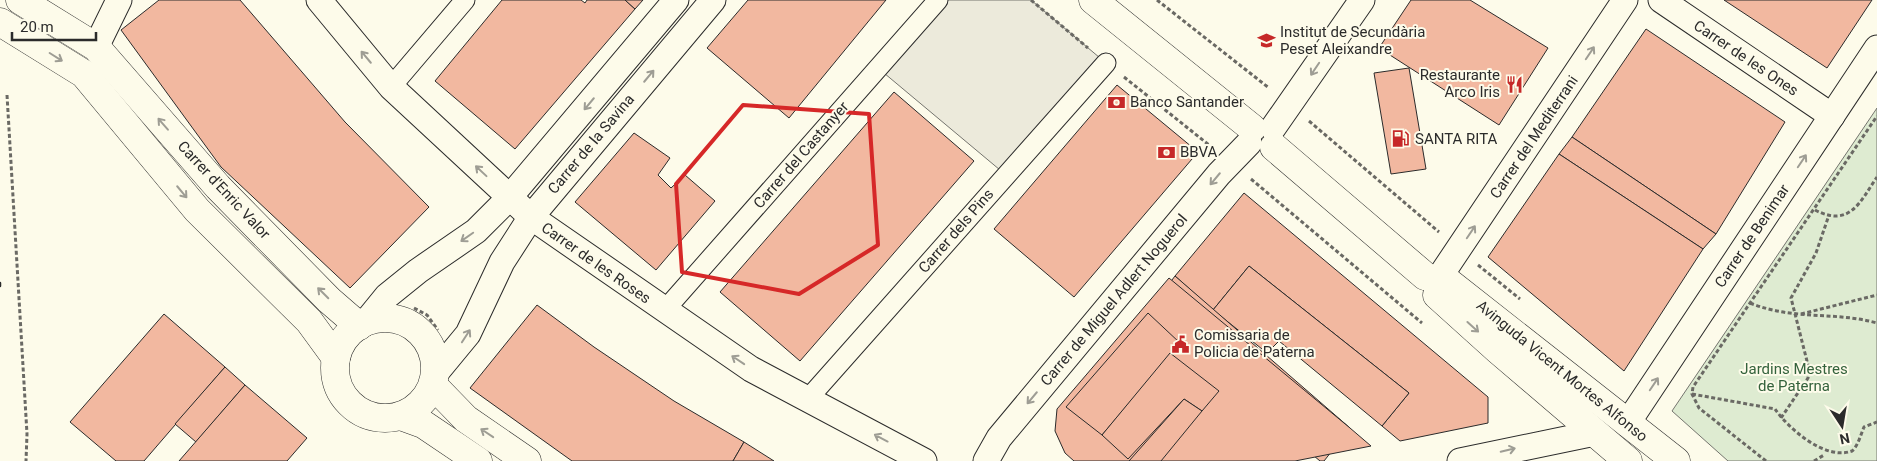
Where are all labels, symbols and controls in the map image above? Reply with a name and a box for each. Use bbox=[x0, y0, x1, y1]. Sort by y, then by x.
scale bar bbox=[12, 10, 96, 42]
street label: Carrer de les Ones bbox=[1690, 16, 1802, 100]
text: 20 m bbox=[20, 18, 54, 36]
place label: Institut de Secundària Peset Aleixandre bbox=[1280, 23, 1425, 58]
school or university icon: Institut de Secundària Peset Aleixandre bbox=[1256, 31, 1276, 51]
one-way arrow bbox=[1585, 47, 1595, 61]
one-way arrow bbox=[360, 51, 371, 64]
one-way arrow bbox=[49, 52, 63, 62]
one-way arrow bbox=[1310, 62, 1320, 76]
place label: Restaurante Arco Iris bbox=[1420, 66, 1500, 101]
one-way arrow bbox=[643, 69, 654, 82]
street label: Carrer del Mediterrani bbox=[1486, 72, 1582, 202]
restaurant icon: Restaurante Arco Iris bbox=[1504, 74, 1524, 94]
street label: Carrer de la Savina bbox=[544, 90, 638, 198]
bank icon: Banco Santander bbox=[1106, 92, 1126, 112]
place label: Banco Santander bbox=[1130, 93, 1244, 111]
one-way arrow bbox=[583, 98, 595, 111]
street label: Carrer del Castanyer bbox=[750, 98, 852, 212]
one-way arrow bbox=[158, 118, 169, 131]
fuel station icon: SANTA RITA bbox=[1391, 129, 1411, 149]
place label: SANTA RITA bbox=[1415, 130, 1498, 148]
street label: Carrer d'Enric Valor bbox=[174, 137, 274, 243]
bank icon: BBVA bbox=[1156, 142, 1176, 162]
place label: BBVA bbox=[1180, 143, 1218, 161]
one-way arrow bbox=[1797, 154, 1807, 168]
one-way arrow bbox=[474, 165, 487, 177]
one-way arrow bbox=[1210, 172, 1221, 185]
street label: Carrer de Benimar bbox=[1711, 181, 1793, 291]
one-way arrow bbox=[177, 185, 188, 198]
street label: Carrer dels Pins bbox=[915, 185, 997, 277]
street label: Carrer de Miguel Adlert Noguerol bbox=[1037, 211, 1191, 389]
street label: Carrer de les Roses bbox=[538, 219, 654, 307]
one-way arrow bbox=[1466, 226, 1476, 240]
one-way arrow bbox=[461, 232, 475, 242]
one-way arrow bbox=[317, 287, 329, 299]
street label: Avinguda Vicent Mortes Alfonso bbox=[1473, 296, 1651, 446]
one-way arrow bbox=[1466, 322, 1479, 333]
place label: Comissaria de Policia de Paterna bbox=[1194, 326, 1315, 361]
one-way arrow bbox=[461, 329, 471, 343]
public building icon: Comissaria de Policia de Paterna bbox=[1170, 334, 1190, 354]
one-way arrow bbox=[732, 355, 746, 365]
park label: Jardins Mestres de Paterna bbox=[1740, 360, 1848, 395]
one-way arrow bbox=[1649, 377, 1659, 391]
one-way arrow bbox=[1027, 391, 1038, 404]
north arrow bbox=[1817, 401, 1867, 451]
one-way arrow bbox=[480, 428, 494, 439]
text: N bbox=[1838, 430, 1851, 448]
one-way arrow bbox=[874, 433, 889, 443]
one-way arrow bbox=[1499, 445, 1515, 454]

